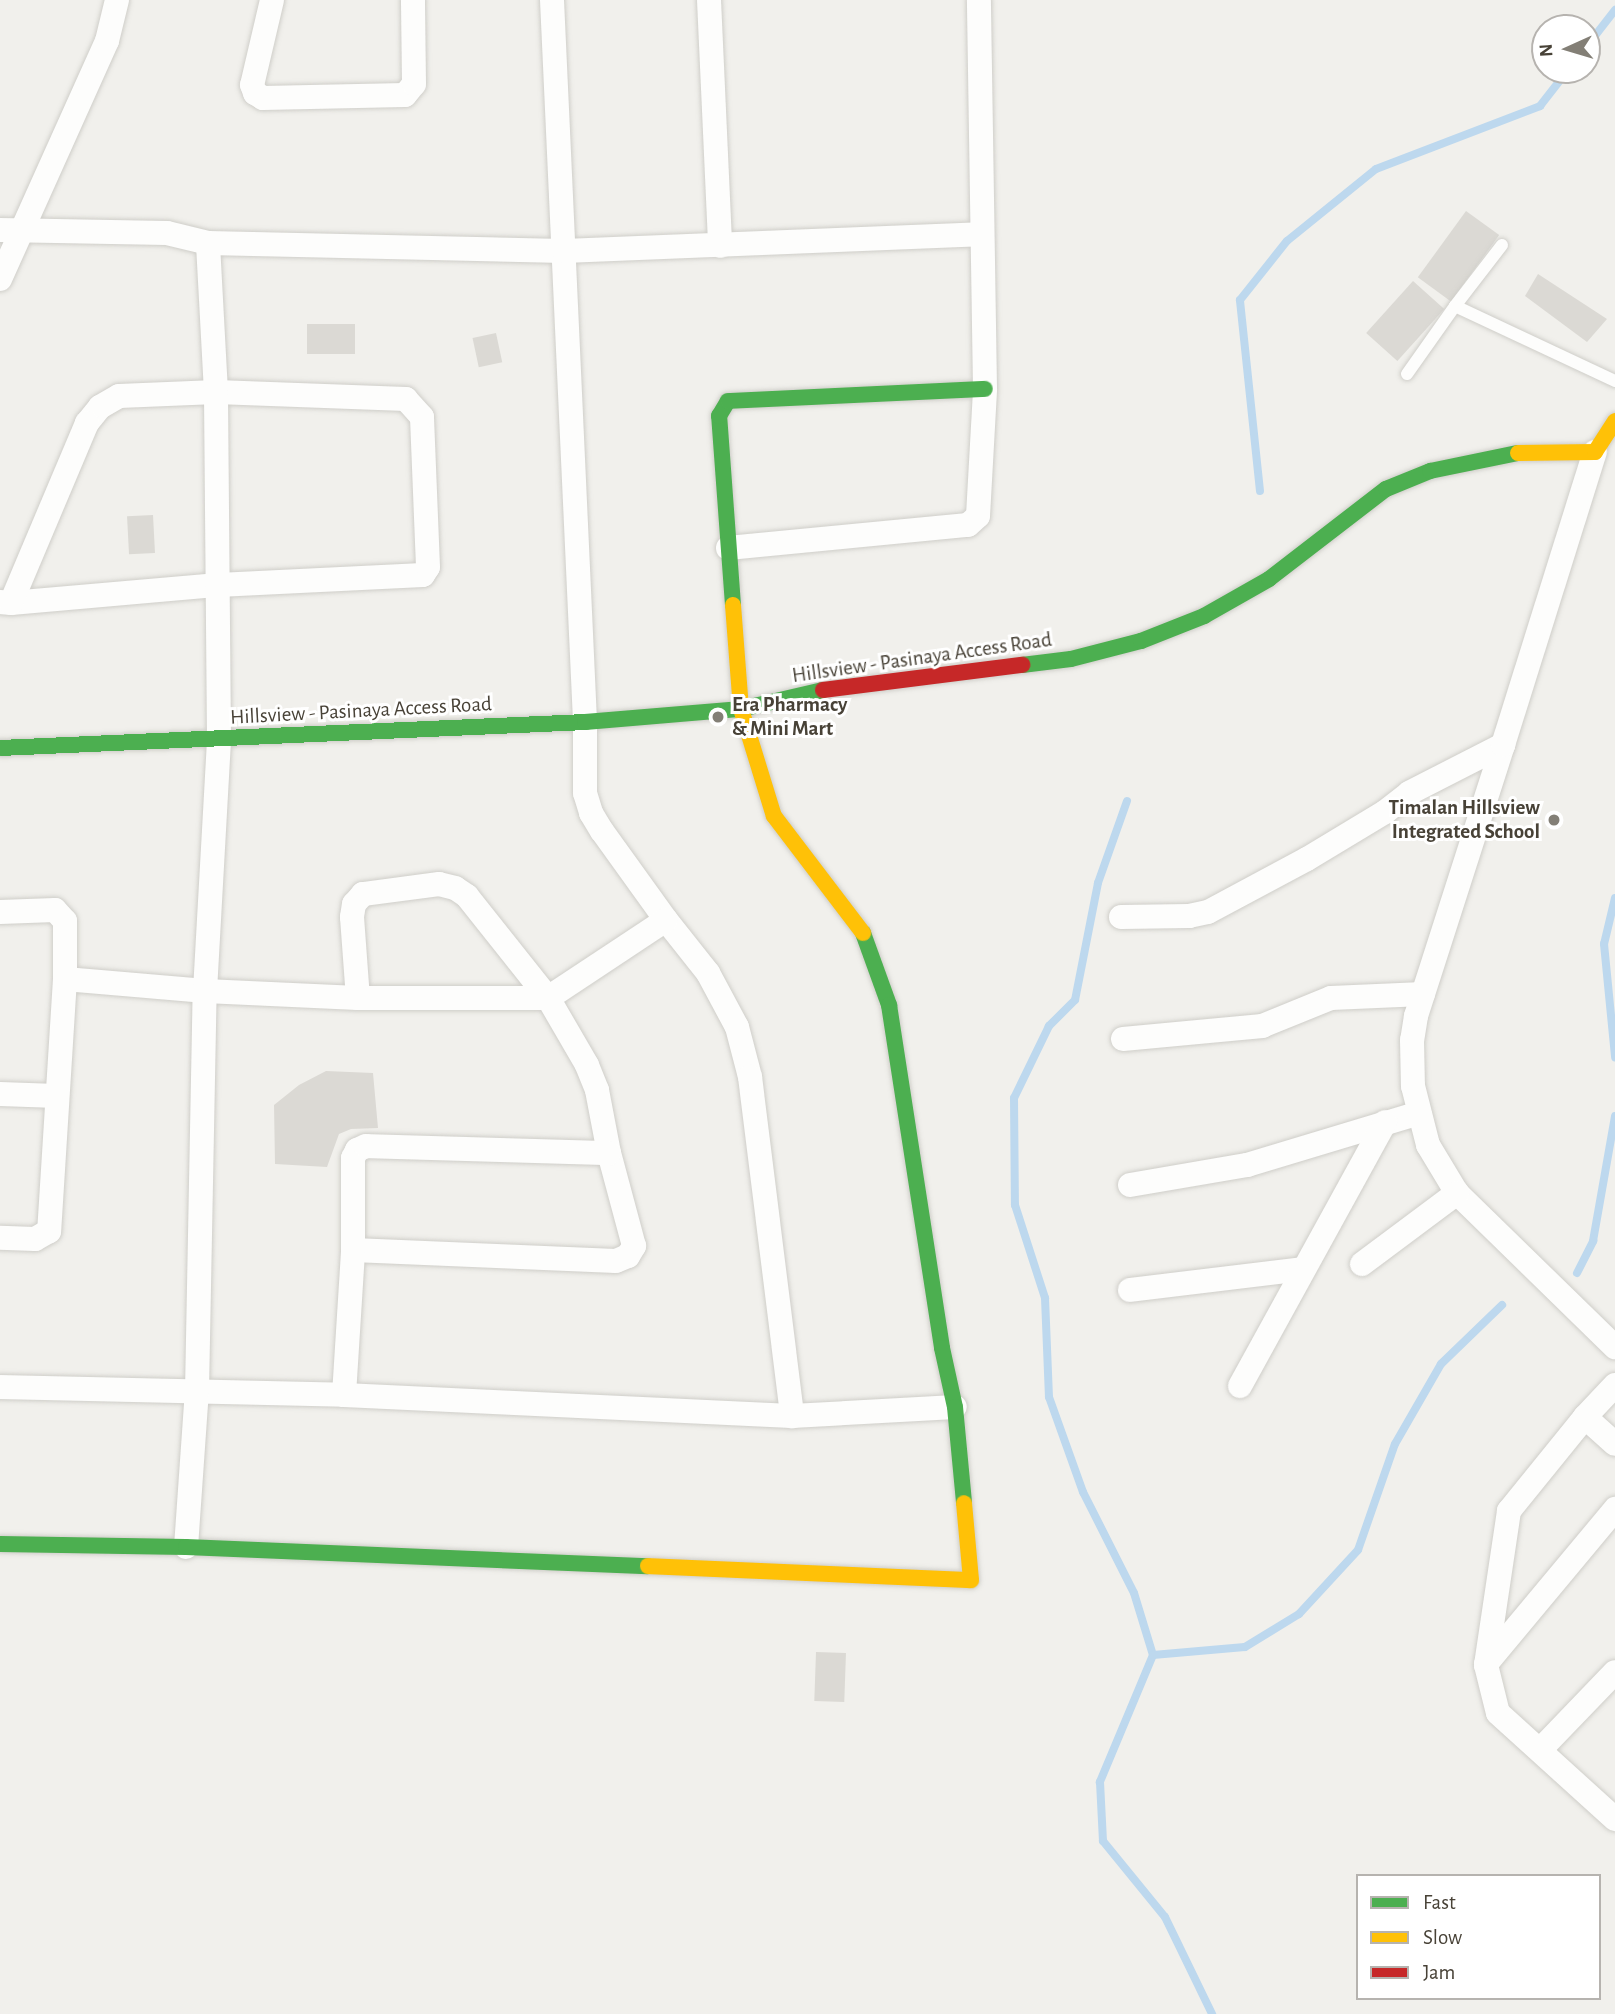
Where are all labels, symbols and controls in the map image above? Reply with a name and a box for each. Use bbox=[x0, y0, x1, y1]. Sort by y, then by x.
north arrow bbox=[1531, 14, 1601, 84]
text: N bbox=[1537, 43, 1556, 58]
street label: Hillsview - Pasinaya Access Road bbox=[790, 627, 1054, 689]
street label: Hillsview - Pasinaya Access Road bbox=[229, 692, 493, 730]
place label: Era Pharmacy & Mini Mart bbox=[732, 692, 847, 742]
marker: Era Pharmacy & Mini Mart bbox=[710, 709, 726, 725]
place label: Timalan Hillsview Integrated School bbox=[1389, 795, 1540, 845]
marker: Timalan Hillsview Integrated School bbox=[1546, 812, 1562, 828]
legend bbox=[1356, 1874, 1601, 2000]
text: Fast bbox=[1423, 1892, 1456, 1913]
text: Slow bbox=[1423, 1927, 1462, 1948]
text: Jam bbox=[1423, 1962, 1455, 1983]

